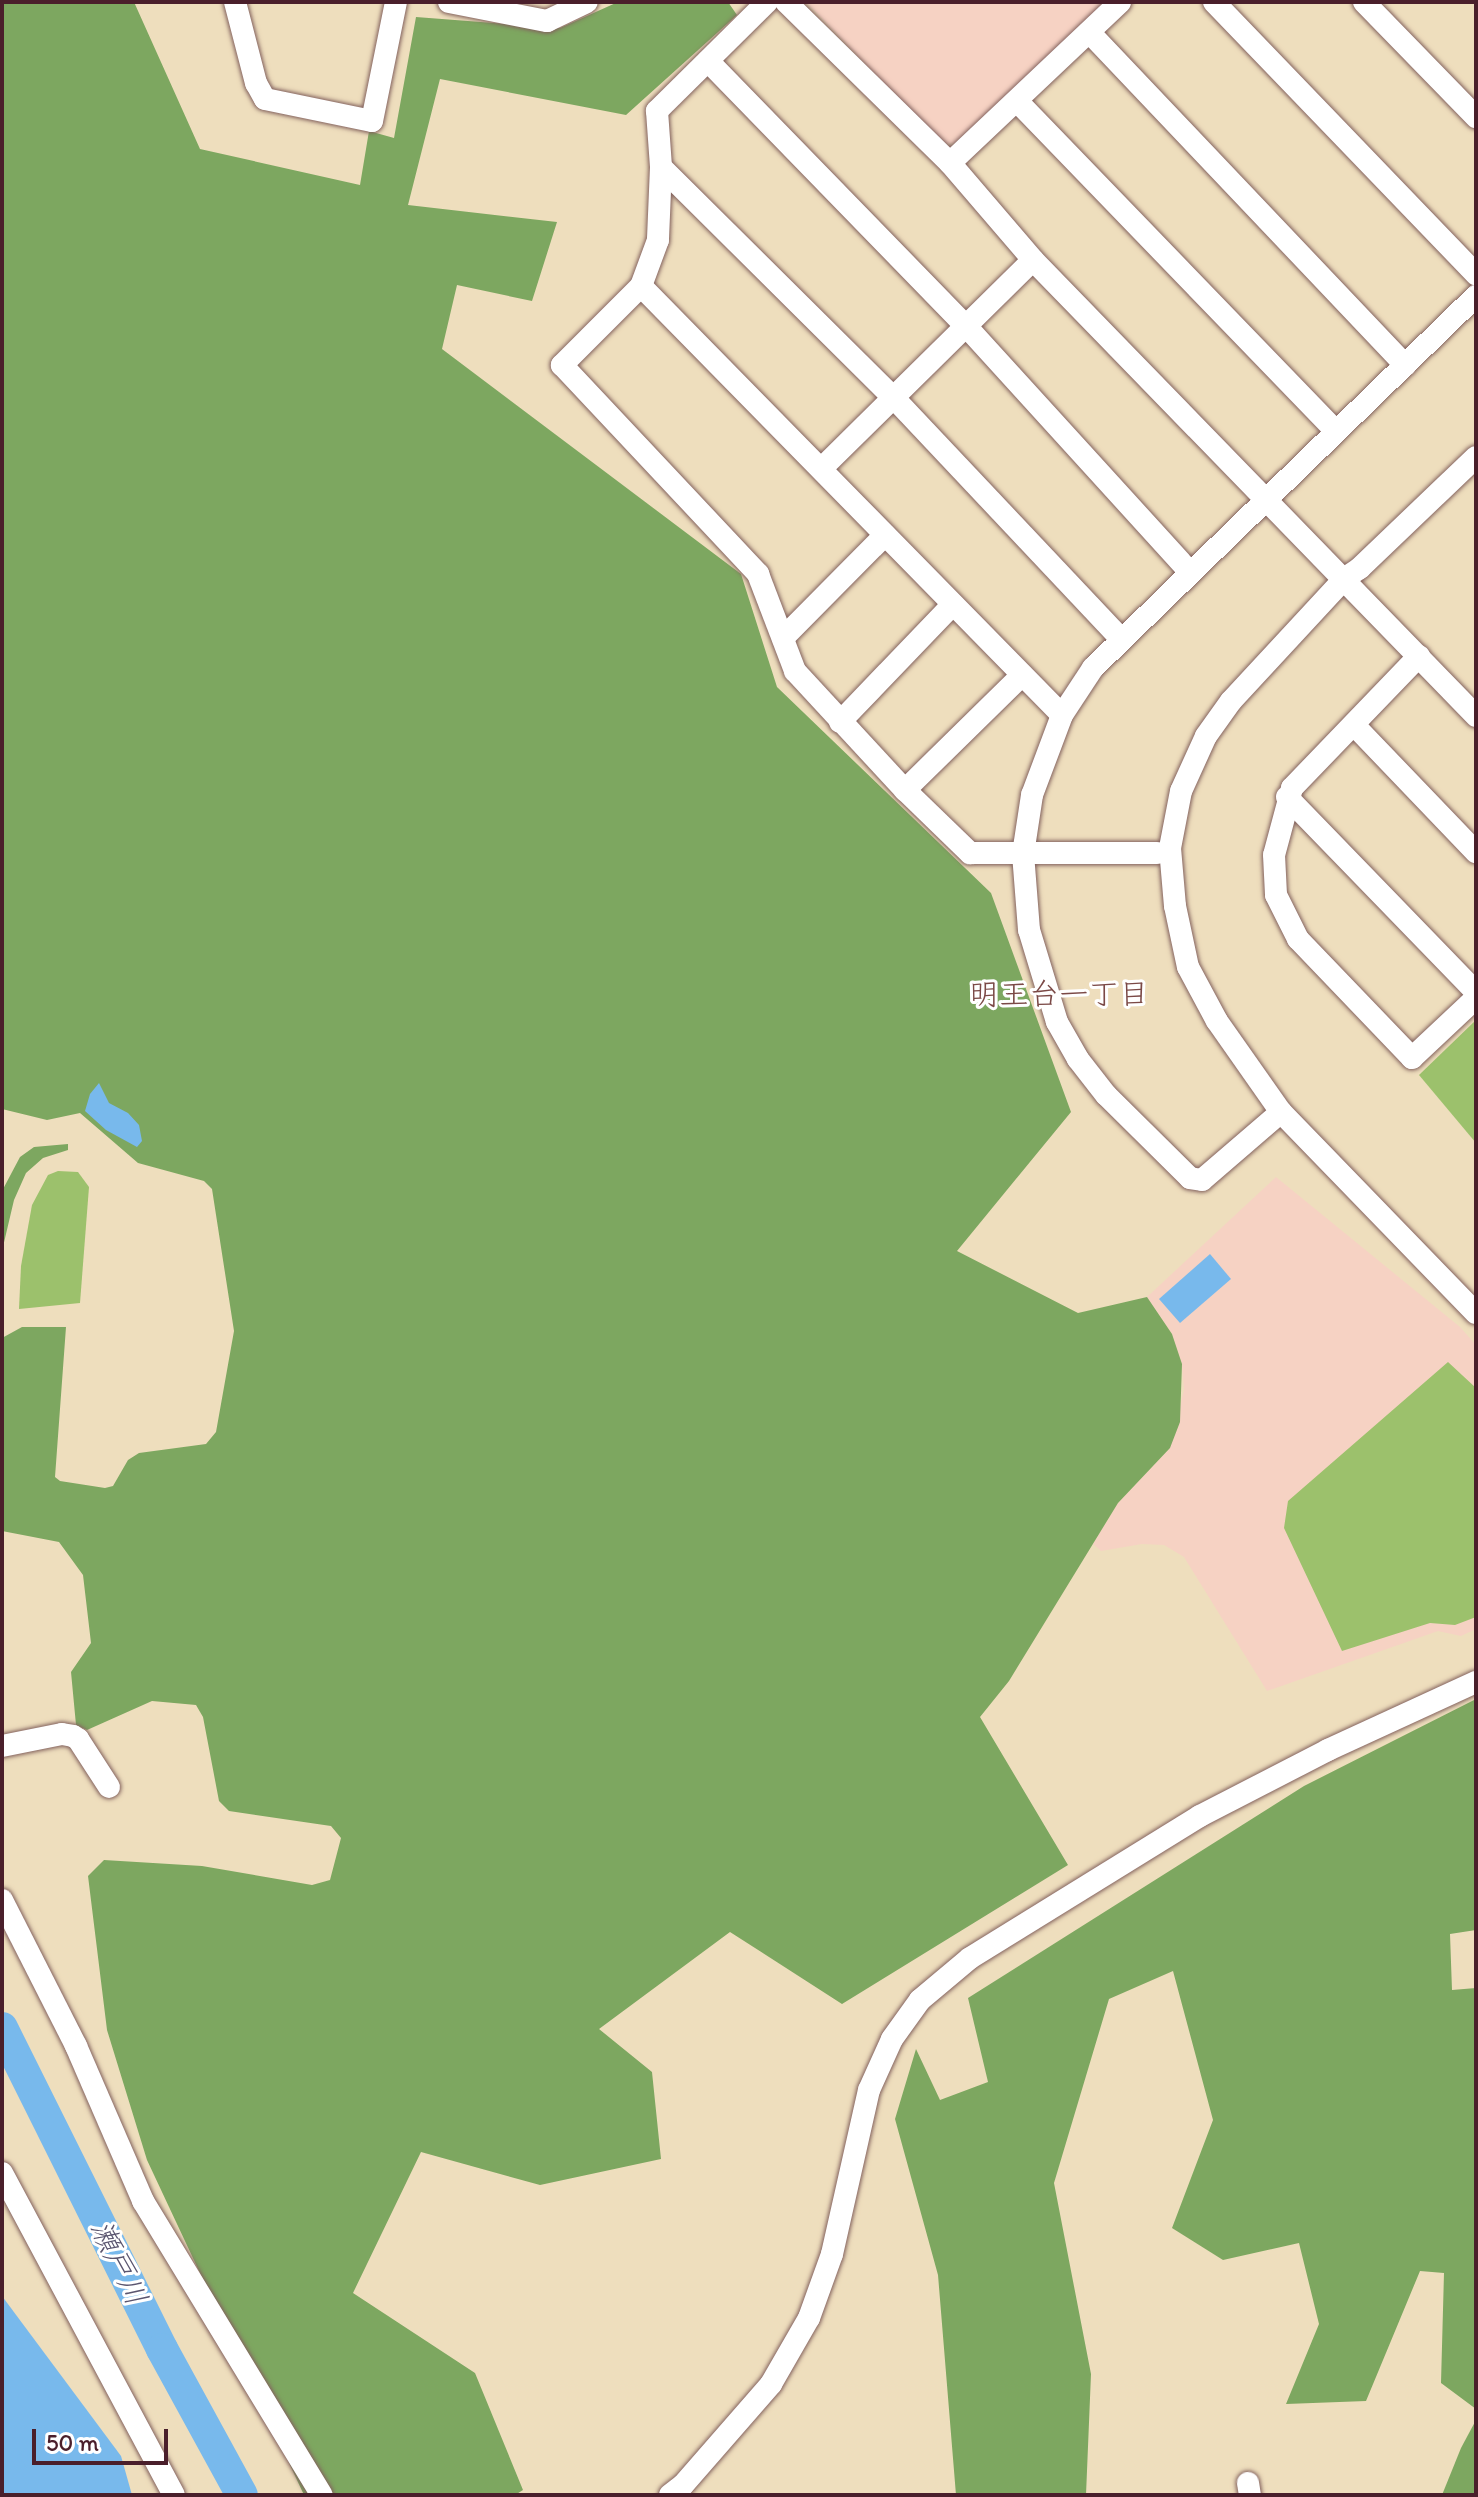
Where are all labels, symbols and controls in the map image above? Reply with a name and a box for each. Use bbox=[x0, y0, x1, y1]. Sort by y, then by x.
district label: 明王台一丁目 bbox=[969, 976, 1149, 1012]
water label: 瀬戸川 bbox=[83, 2215, 155, 2311]
scale bar bbox=[36, 2413, 172, 2463]
text: 50 m bbox=[46, 2428, 99, 2457]

